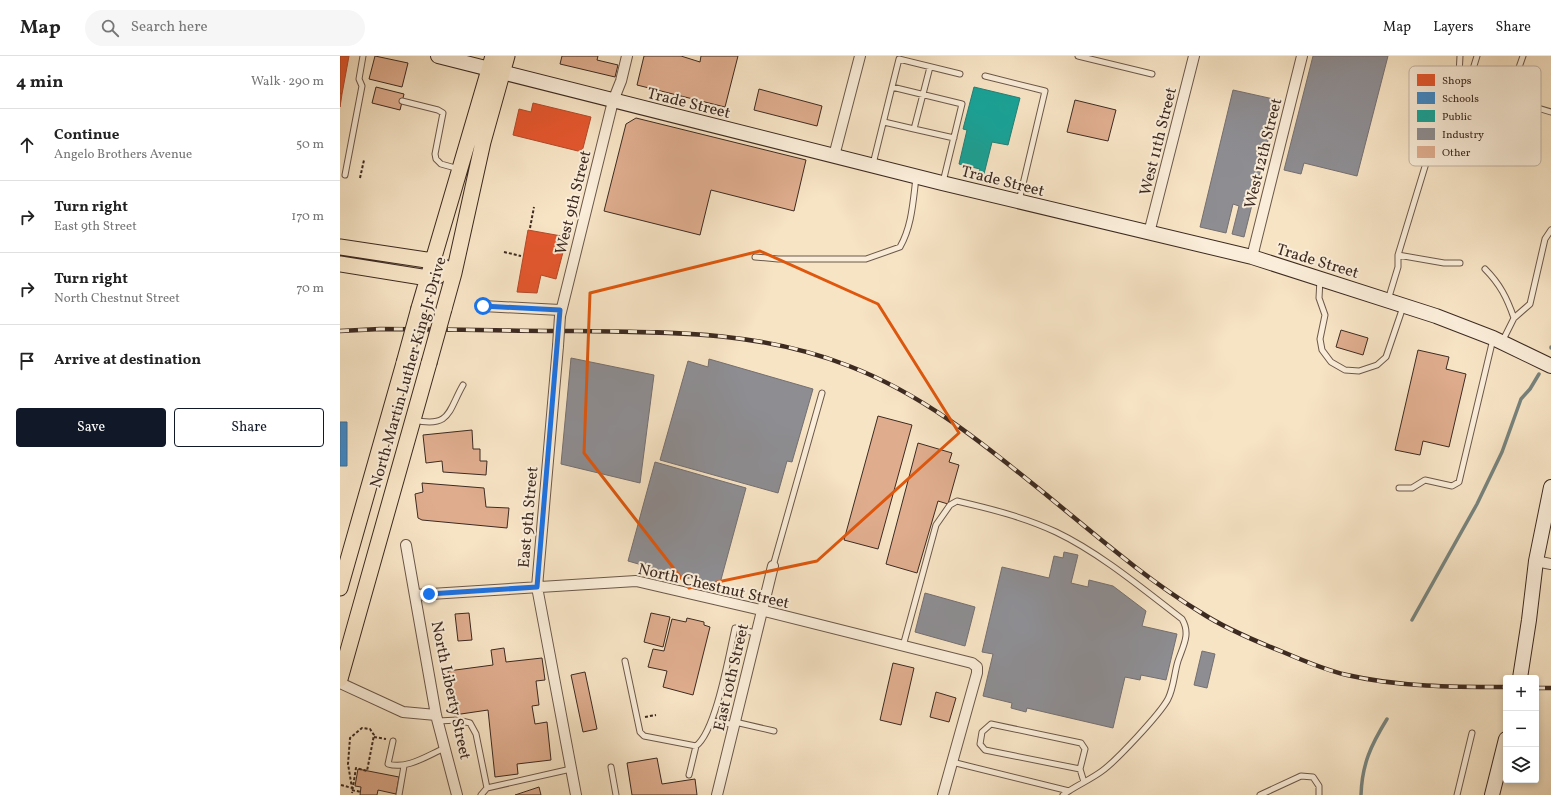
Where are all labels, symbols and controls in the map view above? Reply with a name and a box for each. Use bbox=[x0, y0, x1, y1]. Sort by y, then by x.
search box bbox=[85, 10, 365, 46]
text: Map bbox=[20, 15, 61, 41]
icon: search bbox=[99, 17, 121, 39]
text: Search here bbox=[131, 17, 208, 38]
text: Map bbox=[1383, 18, 1411, 37]
text: Layers bbox=[1433, 18, 1473, 37]
text: Share bbox=[1495, 18, 1531, 37]
legend bbox=[1409, 66, 1541, 166]
text: 4 min bbox=[16, 71, 63, 94]
text: Walk · 290 m bbox=[251, 73, 324, 91]
text: Shops bbox=[1442, 74, 1472, 89]
street label: Trade Street bbox=[645, 83, 733, 125]
street label: West 11th Street bbox=[1135, 85, 1183, 198]
text: Schools bbox=[1442, 92, 1479, 107]
street label: West 12th Street bbox=[1240, 96, 1288, 211]
text: Public bbox=[1442, 110, 1472, 125]
text: Continue bbox=[54, 125, 119, 146]
text: Industry bbox=[1442, 128, 1484, 143]
icon: ahead bbox=[16, 134, 38, 156]
text: 50 m bbox=[296, 136, 324, 154]
text: Angelo Brothers Avenue bbox=[54, 146, 192, 164]
text: Other bbox=[1442, 146, 1471, 161]
street label: West 9th Street bbox=[550, 148, 598, 257]
street label: Trade Street bbox=[959, 161, 1047, 203]
text: Turn right bbox=[54, 197, 128, 218]
icon: right bbox=[16, 206, 38, 228]
text: 170 m bbox=[291, 208, 324, 226]
text: East 9th Street bbox=[54, 218, 137, 236]
street label: Trade Street bbox=[1273, 239, 1362, 285]
street label: North Martin Luther King Jr Drive bbox=[365, 254, 453, 491]
text: Turn right bbox=[54, 269, 128, 290]
icon: right bbox=[16, 278, 38, 300]
text: 70 m bbox=[296, 280, 324, 298]
text: North Chestnut Street bbox=[54, 290, 180, 308]
route start bbox=[474, 297, 492, 315]
icon: arrive bbox=[16, 350, 38, 372]
text: Arrive at destination bbox=[54, 350, 201, 371]
button: Save bbox=[16, 408, 166, 447]
button: Share bbox=[174, 408, 324, 447]
street label: East 9th Street bbox=[514, 465, 544, 569]
street label: North Chestnut Street bbox=[636, 559, 792, 615]
route end bbox=[420, 585, 438, 603]
street label: North Liberty Street bbox=[425, 619, 476, 762]
street label: East 10th Street bbox=[709, 621, 755, 733]
map controls bbox=[1503, 675, 1539, 783]
button: + bbox=[1503, 675, 1539, 711]
button: − bbox=[1503, 711, 1539, 747]
button: layers bbox=[1503, 747, 1539, 783]

